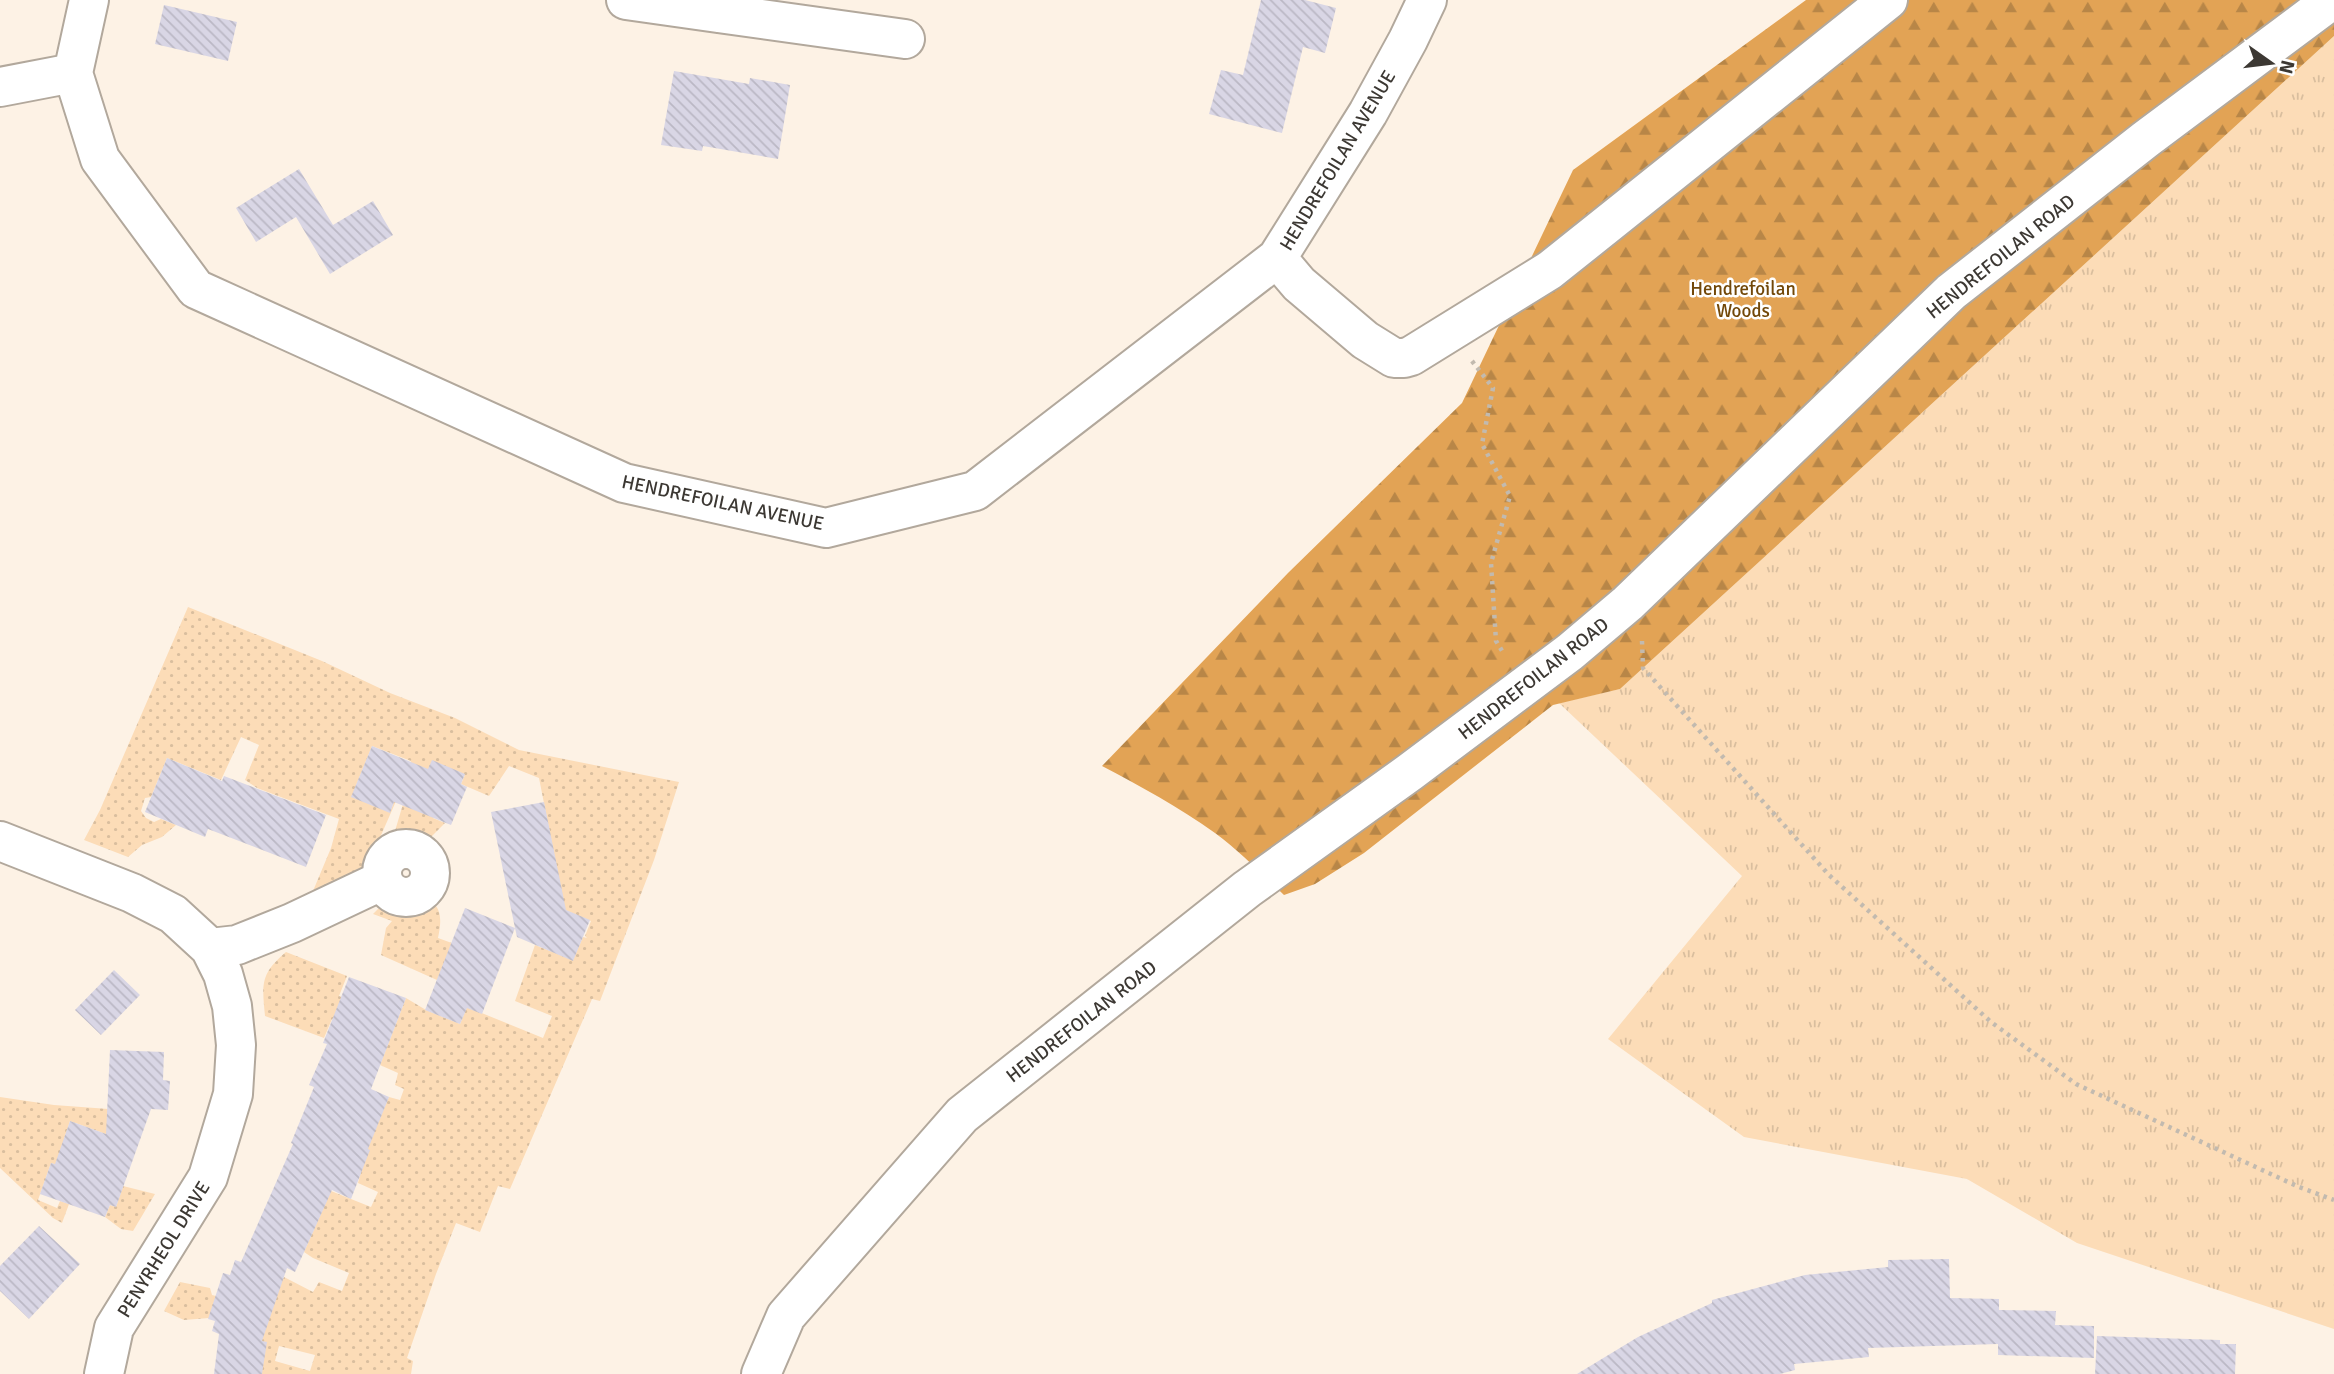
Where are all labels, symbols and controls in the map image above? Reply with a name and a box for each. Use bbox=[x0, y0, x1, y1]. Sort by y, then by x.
north arrow bbox=[2236, 28, 2306, 98]
text: N bbox=[2273, 58, 2300, 76]
street label: HENDREFOILAN AVENUE bbox=[1275, 66, 1401, 255]
street label: HENDREFOILAN ROAD bbox=[1921, 189, 2080, 324]
park label: Hendrefoilan Woods bbox=[1690, 277, 1796, 323]
street label: HENDREFOILAN AVENUE bbox=[620, 470, 826, 536]
street label: HENDREFOILAN ROAD bbox=[1453, 612, 1614, 745]
street label: HENDREFOILAN ROAD bbox=[1001, 955, 1162, 1088]
street label: PENYRHEOL DRIVE bbox=[112, 1177, 215, 1322]

